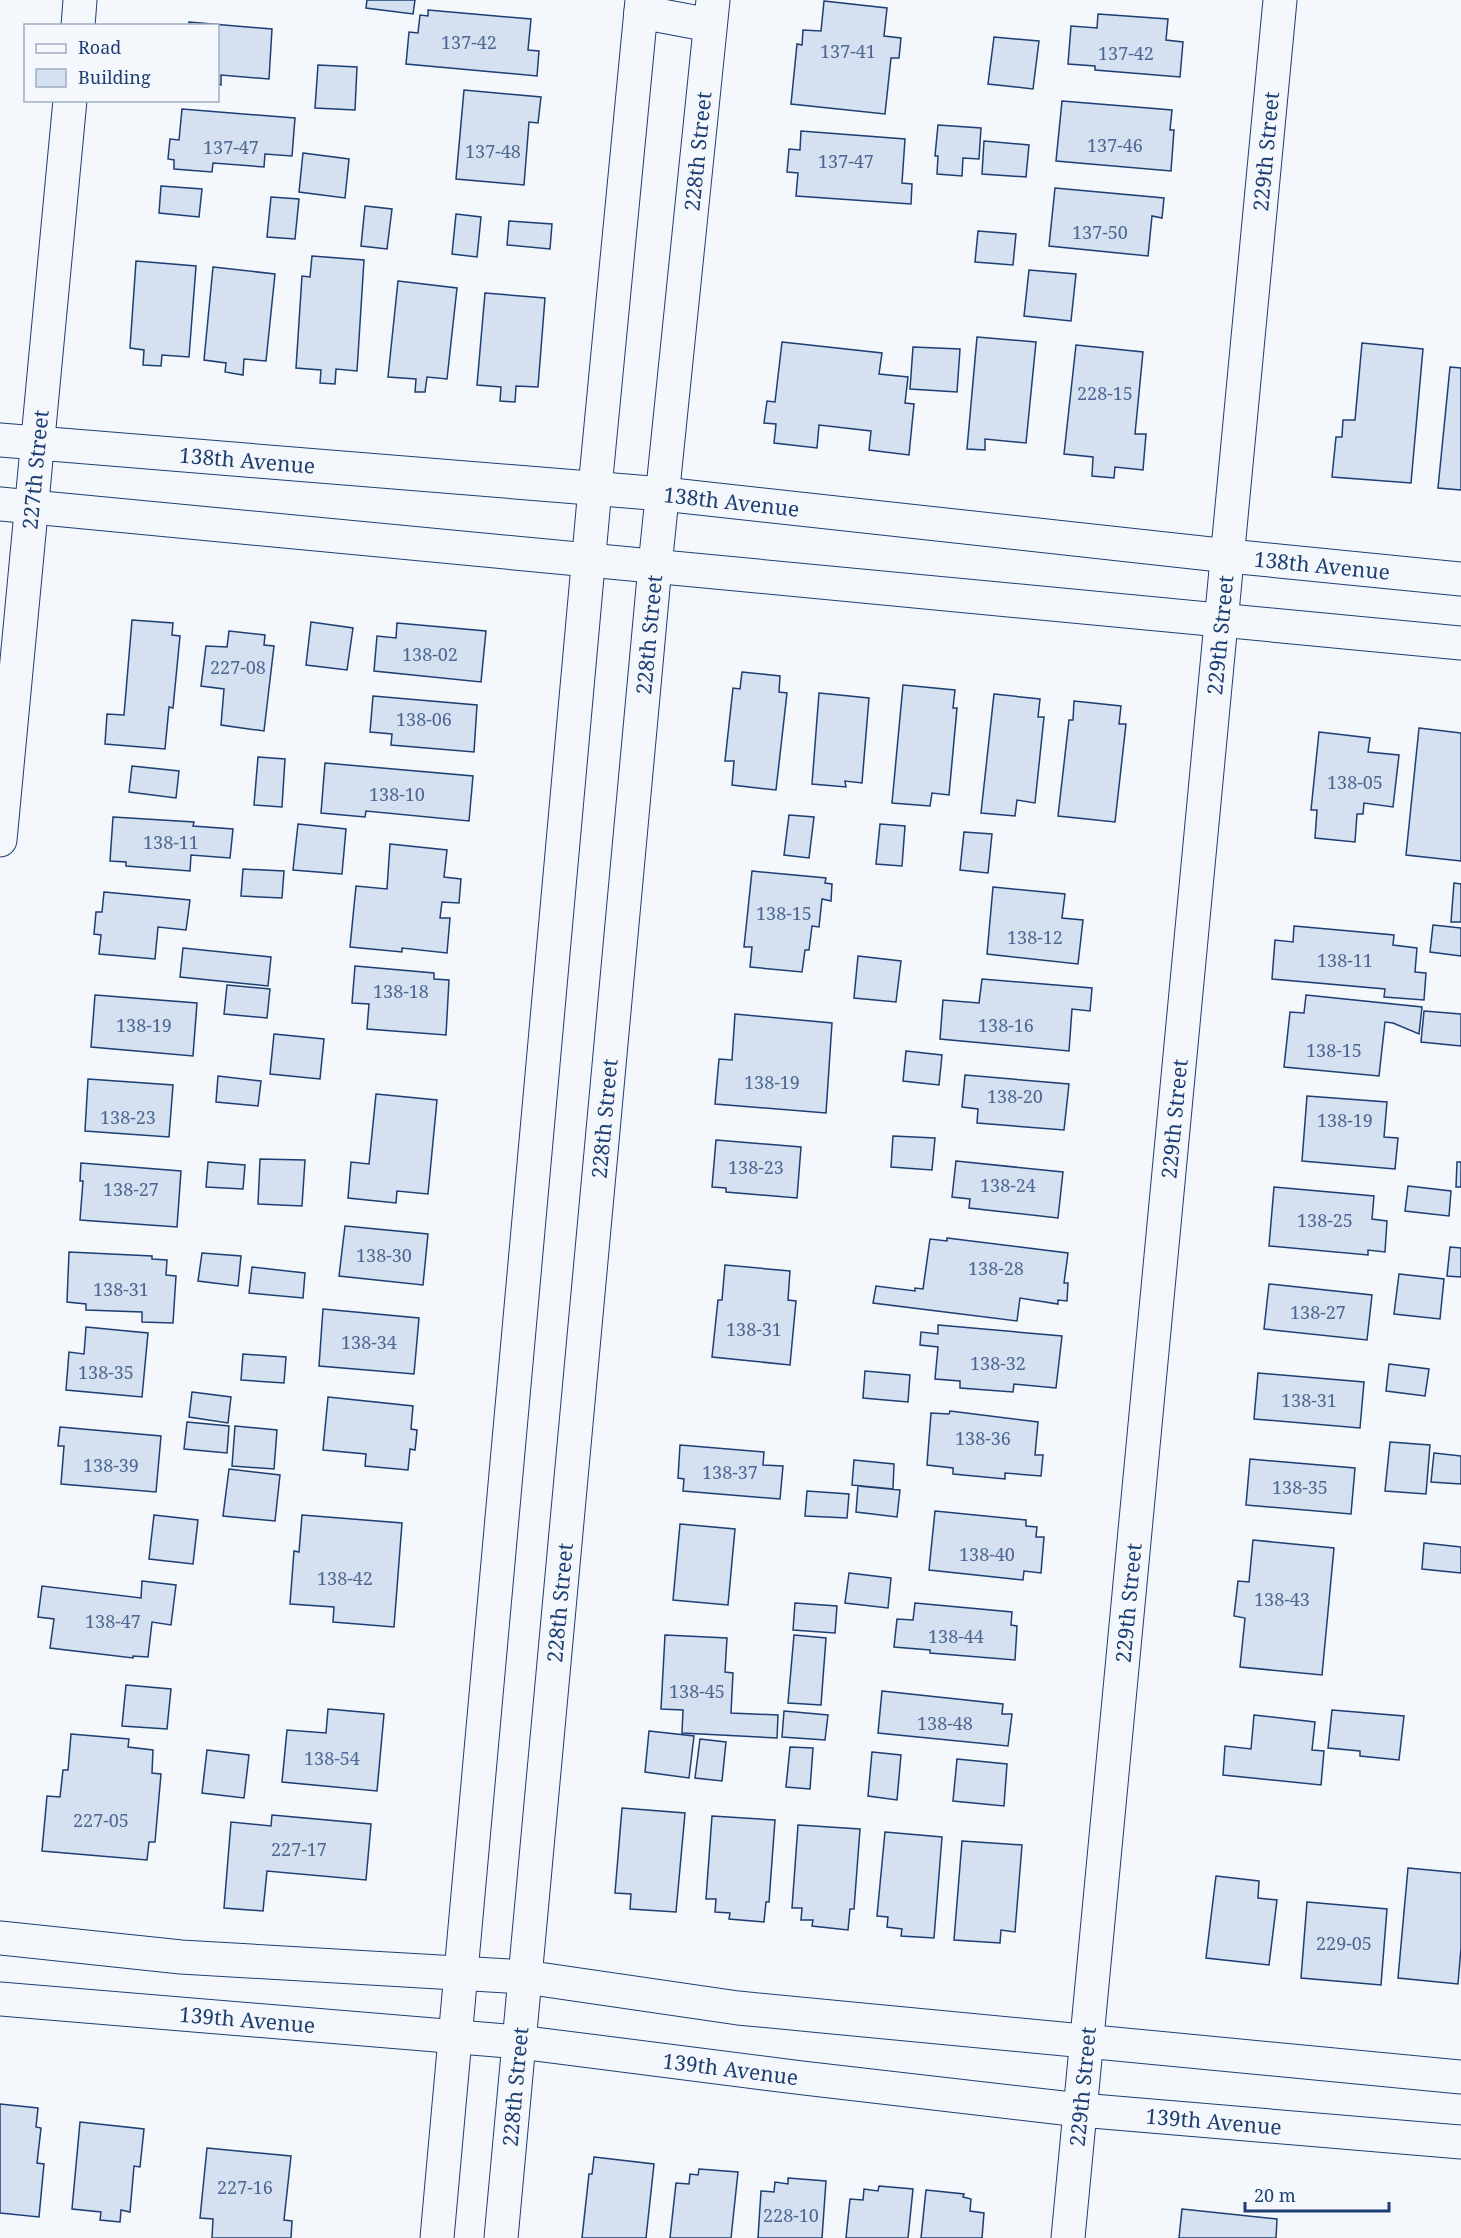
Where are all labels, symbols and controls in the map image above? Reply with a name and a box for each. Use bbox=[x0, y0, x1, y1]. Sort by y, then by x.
legend bbox=[24, 24, 219, 102]
house number: 137-42 bbox=[441, 30, 497, 54]
text: Road bbox=[78, 35, 121, 59]
house number: 137-41 bbox=[820, 39, 876, 63]
house number: 137-42 bbox=[1098, 41, 1154, 65]
text: Building bbox=[78, 65, 151, 89]
street label: 228th Street bbox=[677, 90, 718, 212]
street label: 229th Street bbox=[1246, 90, 1285, 212]
house number: 137-46 bbox=[1087, 133, 1143, 157]
house number: 137-47 bbox=[203, 135, 259, 159]
house number: 137-48 bbox=[465, 139, 521, 163]
house number: 137-47 bbox=[818, 149, 874, 173]
house number: 137-50 bbox=[1072, 220, 1128, 244]
house number: 228-15 bbox=[1077, 381, 1133, 405]
street label: 227th Street bbox=[15, 409, 55, 531]
street label: 138th Avenue bbox=[178, 441, 316, 480]
street label: 138th Avenue bbox=[662, 480, 801, 523]
street label: 138th Avenue bbox=[1253, 545, 1391, 586]
street label: 228th Street bbox=[629, 574, 668, 696]
street label: 229th Street bbox=[1200, 574, 1239, 696]
house number: 138-02 bbox=[402, 642, 458, 666]
house number: 227-08 bbox=[210, 655, 266, 679]
house number: 138-06 bbox=[396, 707, 452, 731]
house number: 138-05 bbox=[1327, 770, 1383, 794]
house number: 138-10 bbox=[369, 782, 425, 806]
house number: 138-11 bbox=[143, 830, 199, 854]
house number: 138-15 bbox=[756, 901, 812, 925]
house number: 138-12 bbox=[1007, 925, 1063, 949]
house number: 138-11 bbox=[1317, 948, 1373, 972]
house number: 138-18 bbox=[373, 979, 429, 1003]
house number: 138-19 bbox=[116, 1013, 172, 1037]
house number: 138-16 bbox=[978, 1013, 1034, 1037]
house number: 138-15 bbox=[1306, 1038, 1362, 1062]
street label: 228th Street bbox=[585, 1058, 624, 1180]
street label: 229th Street bbox=[1154, 1058, 1194, 1180]
house number: 138-19 bbox=[744, 1070, 800, 1094]
house number: 138-20 bbox=[987, 1084, 1043, 1108]
house number: 138-23 bbox=[100, 1105, 156, 1129]
house number: 138-19 bbox=[1317, 1108, 1373, 1132]
house number: 138-23 bbox=[728, 1155, 784, 1179]
house number: 138-24 bbox=[980, 1173, 1036, 1197]
house number: 138-27 bbox=[103, 1177, 159, 1201]
house number: 138-25 bbox=[1297, 1208, 1353, 1232]
house number: 138-30 bbox=[356, 1243, 412, 1267]
house number: 138-28 bbox=[968, 1256, 1024, 1280]
house number: 138-31 bbox=[93, 1277, 149, 1301]
house number: 138-27 bbox=[1290, 1300, 1346, 1324]
house number: 138-31 bbox=[726, 1317, 782, 1341]
house number: 138-34 bbox=[341, 1330, 397, 1354]
house number: 138-32 bbox=[970, 1351, 1026, 1375]
house number: 138-35 bbox=[78, 1360, 134, 1384]
house number: 138-31 bbox=[1281, 1388, 1337, 1412]
house number: 138-36 bbox=[955, 1426, 1011, 1450]
house number: 138-39 bbox=[83, 1453, 139, 1477]
house number: 138-37 bbox=[702, 1460, 758, 1484]
house number: 138-35 bbox=[1272, 1475, 1328, 1499]
street label: 228th Street bbox=[540, 1542, 579, 1664]
house number: 138-40 bbox=[959, 1542, 1015, 1566]
street label: 229th Street bbox=[1109, 1542, 1148, 1664]
house number: 138-42 bbox=[317, 1566, 373, 1590]
house number: 138-43 bbox=[1254, 1587, 1310, 1611]
house number: 138-47 bbox=[85, 1609, 141, 1633]
house number: 138-44 bbox=[928, 1624, 984, 1648]
house number: 138-45 bbox=[669, 1679, 725, 1703]
house number: 138-48 bbox=[917, 1711, 973, 1735]
house number: 138-54 bbox=[304, 1746, 360, 1770]
house number: 227-05 bbox=[73, 1808, 129, 1832]
house number: 227-17 bbox=[271, 1837, 327, 1861]
house number: 229-05 bbox=[1316, 1931, 1372, 1955]
street label: 139th Avenue bbox=[178, 2000, 316, 2039]
street label: 228th Street bbox=[495, 2026, 534, 2148]
street label: 229th Street bbox=[1063, 2026, 1102, 2148]
street label: 139th Avenue bbox=[661, 2046, 800, 2091]
street label: 139th Avenue bbox=[1144, 2102, 1283, 2141]
house number: 227-16 bbox=[217, 2175, 273, 2199]
scale bar bbox=[1245, 2175, 1389, 2213]
text: 20 m bbox=[1254, 2183, 1296, 2207]
house number: 228-10 bbox=[763, 2203, 819, 2227]

